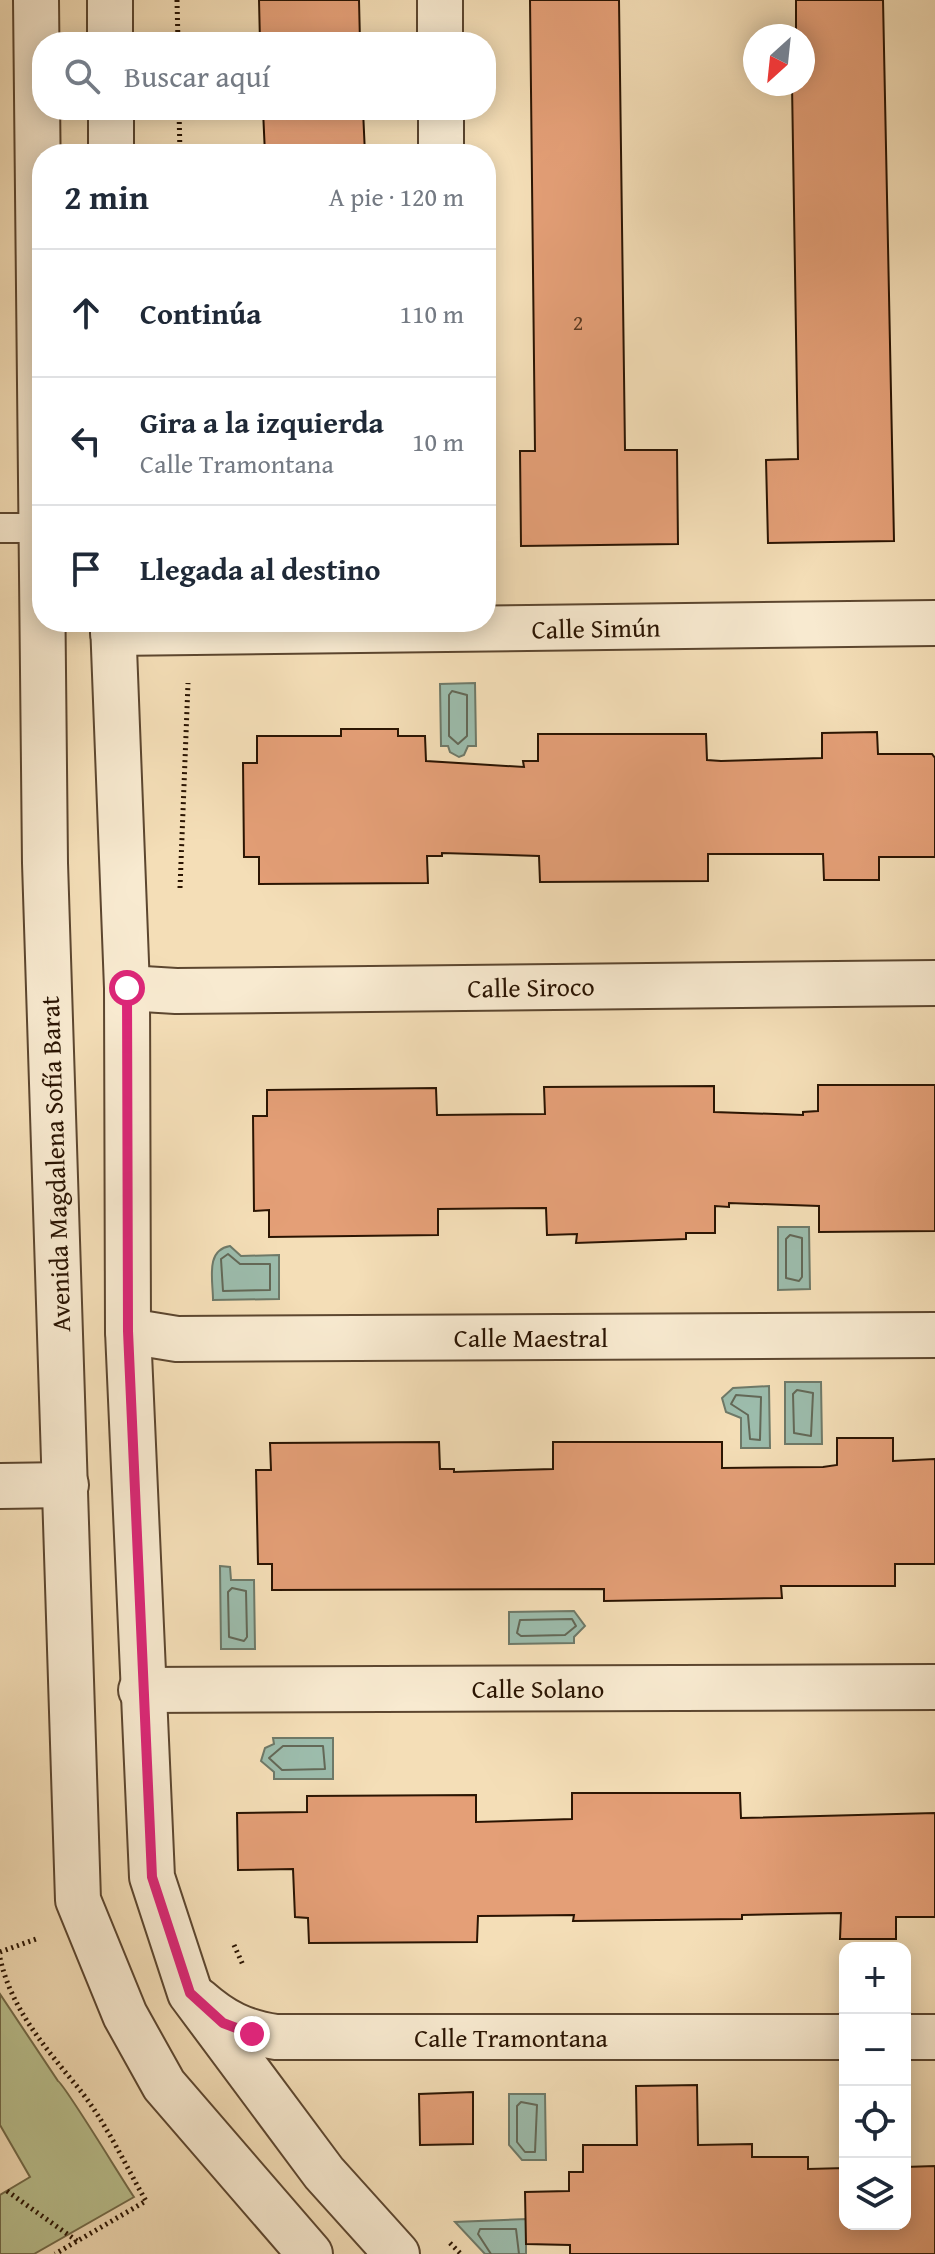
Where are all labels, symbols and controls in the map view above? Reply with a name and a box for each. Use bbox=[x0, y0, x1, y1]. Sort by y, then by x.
north arrow bbox=[743, 24, 815, 96]
search box bbox=[32, 32, 496, 120]
icon: search bbox=[60, 54, 104, 98]
text: Buscar aquí bbox=[124, 54, 270, 98]
text: 2 min bbox=[64, 172, 149, 221]
text: A pie · 120 m bbox=[329, 177, 464, 216]
icon: ahead bbox=[64, 291, 108, 335]
text: Continúa bbox=[140, 291, 262, 335]
text: 110 m bbox=[399, 294, 464, 333]
house number: 2 bbox=[573, 306, 583, 338]
text: Gira a la izquierda bbox=[140, 400, 384, 444]
icon: left bbox=[64, 419, 108, 463]
text: 10 m bbox=[412, 422, 464, 461]
text: Calle Tramontana bbox=[140, 444, 334, 483]
icon: arrive bbox=[64, 547, 108, 591]
text: Llegada al destino bbox=[140, 547, 381, 591]
street label: Calle Simún bbox=[531, 607, 661, 649]
street label: Calle Siroco bbox=[467, 966, 595, 1008]
route start bbox=[109, 970, 145, 1006]
street label: Avenida Magdalena Sofía Barat bbox=[30, 995, 80, 1333]
street label: Calle Maestral bbox=[454, 1318, 608, 1357]
street label: Calle Solano bbox=[472, 1669, 604, 1708]
map controls bbox=[839, 1942, 911, 2230]
button: + bbox=[839, 1942, 911, 2014]
button: − bbox=[839, 2014, 911, 2086]
route end bbox=[234, 2016, 270, 2052]
street label: Calle Tramontana bbox=[414, 2018, 609, 2057]
button: locate bbox=[839, 2086, 911, 2158]
button: layers bbox=[839, 2158, 911, 2230]

